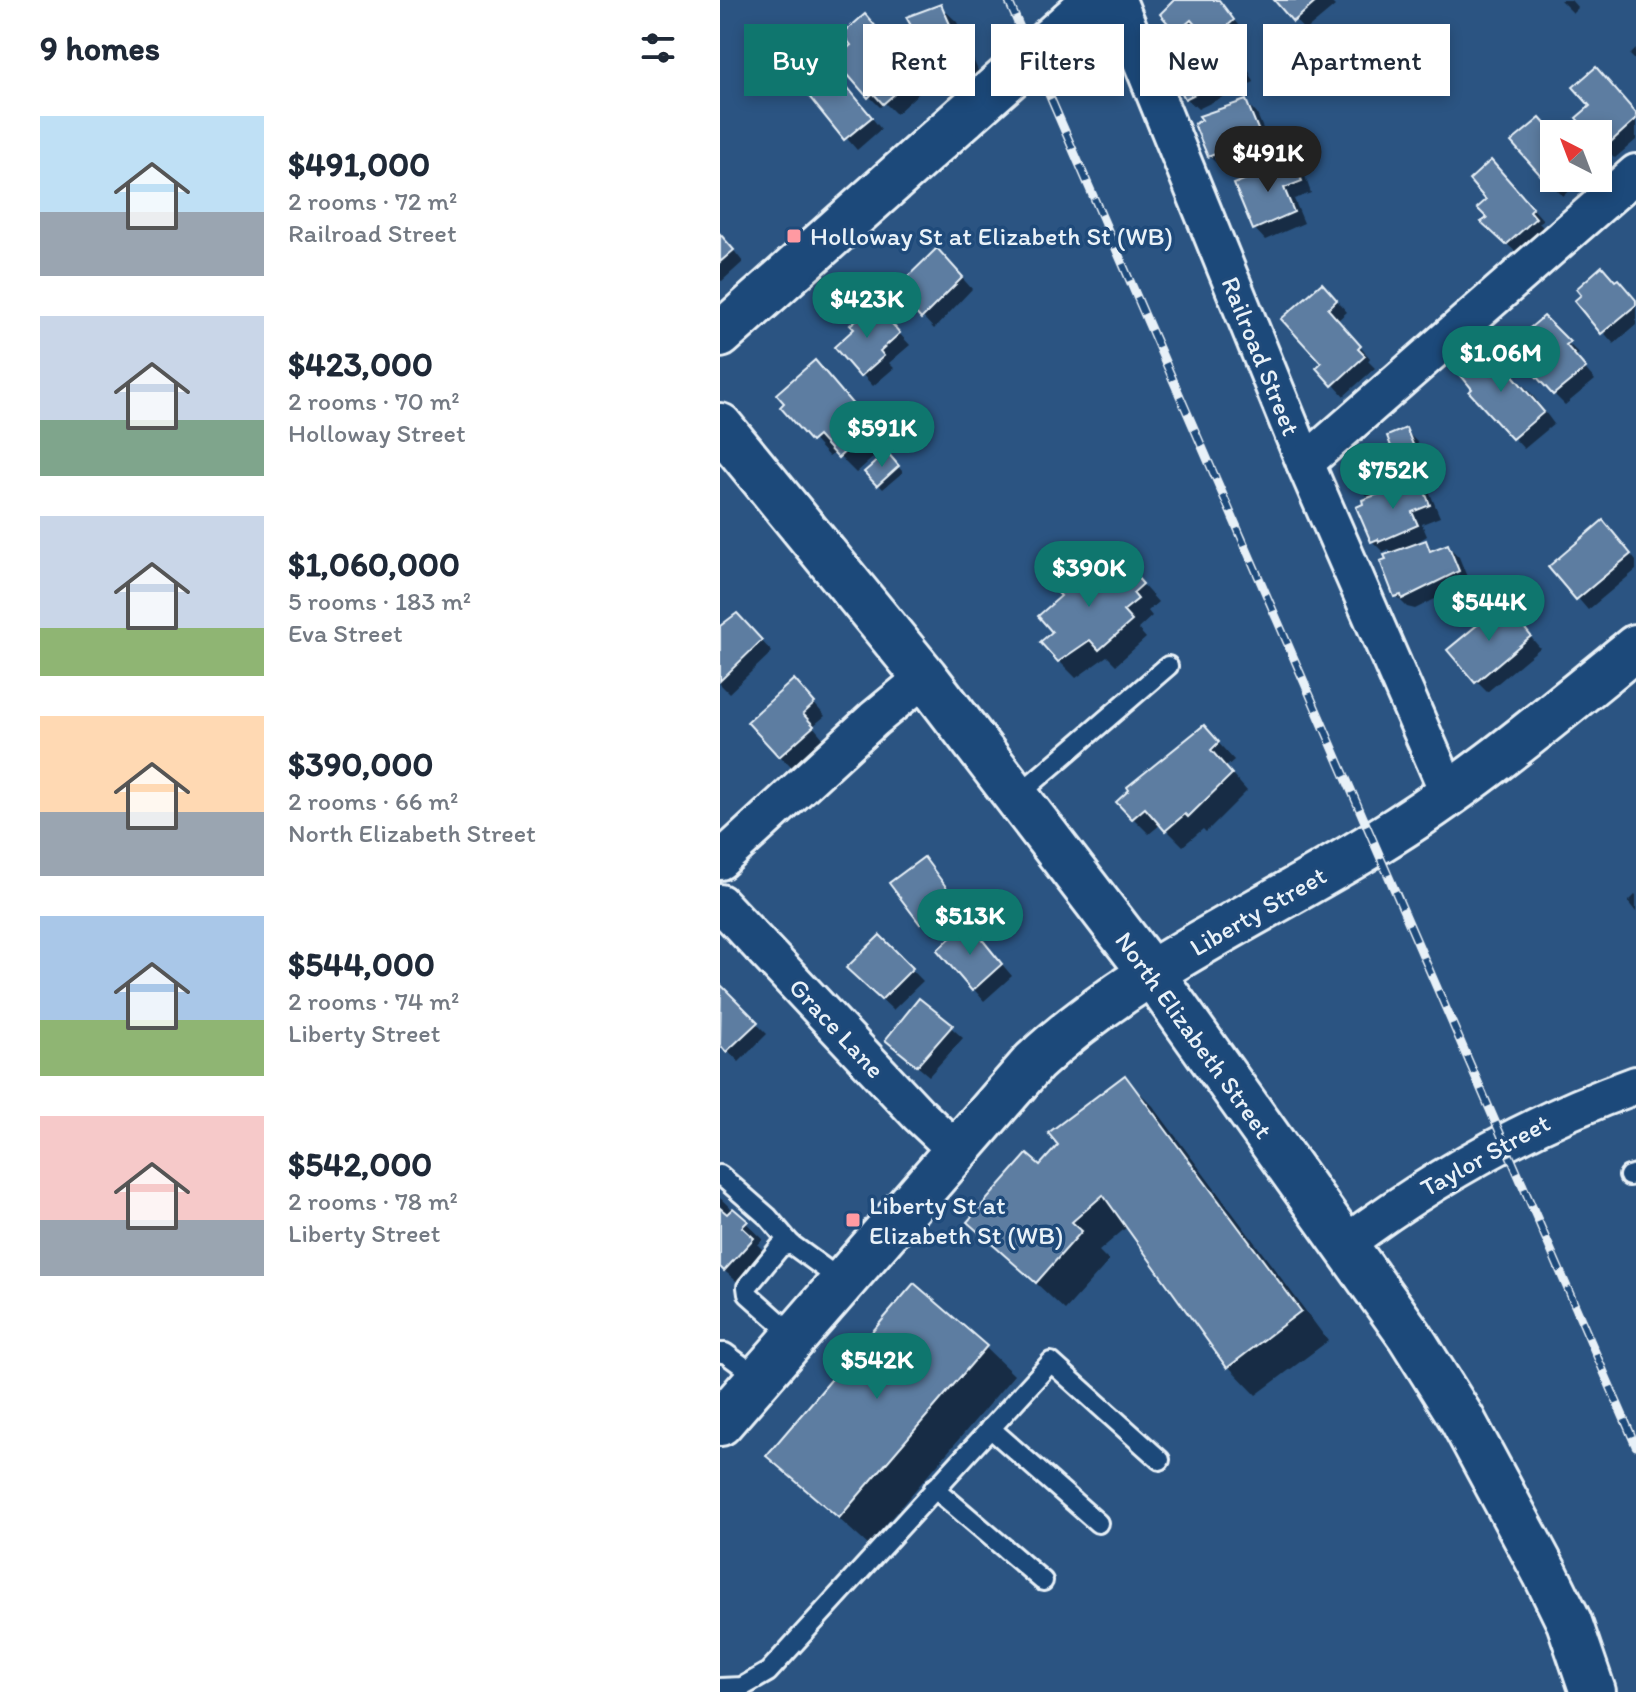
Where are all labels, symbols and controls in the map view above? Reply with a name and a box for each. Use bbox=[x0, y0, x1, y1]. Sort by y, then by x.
chip: Buy bbox=[744, 24, 847, 96]
chip: Rent bbox=[863, 24, 975, 96]
chip: Filters bbox=[991, 24, 1124, 96]
chip: New bbox=[1140, 24, 1247, 96]
chip: Apartment bbox=[1263, 24, 1450, 96]
icon: filters bbox=[636, 26, 680, 70]
text: 9 homes bbox=[40, 28, 160, 69]
north arrow bbox=[1540, 120, 1612, 192]
map controls bbox=[1540, 120, 1612, 192]
pin: $491K bbox=[1212, 126, 1324, 194]
text: $491K bbox=[1232, 136, 1304, 168]
text: $491,000 bbox=[288, 144, 430, 185]
icon: home bbox=[104, 148, 200, 244]
text: 2 rooms · 72 m² bbox=[288, 185, 457, 217]
text: Railroad Street bbox=[288, 217, 457, 249]
place label: Holloway St at Elizabeth St (WB) bbox=[810, 220, 1173, 252]
marker: Holloway St at Elizabeth St (WB) bbox=[785, 227, 803, 245]
pin: $423K bbox=[811, 272, 923, 340]
street label: Railroad Street bbox=[1215, 272, 1308, 440]
text: $423K bbox=[830, 282, 904, 314]
pin: $1.06M bbox=[1436, 326, 1566, 394]
text: $1.06M bbox=[1460, 336, 1542, 368]
text: $423,000 bbox=[288, 344, 433, 385]
icon: home bbox=[104, 348, 200, 444]
text: 2 rooms · 70 m² bbox=[288, 385, 460, 417]
pin: $591K bbox=[826, 401, 938, 469]
text: $591K bbox=[847, 411, 917, 443]
text: Holloway Street bbox=[288, 417, 466, 449]
pin: $752K bbox=[1337, 443, 1449, 511]
text: $752K bbox=[1358, 453, 1428, 485]
pin: $390K bbox=[1033, 541, 1145, 609]
text: $1,060,000 bbox=[288, 544, 460, 585]
icon: home bbox=[104, 548, 200, 644]
text: $390K bbox=[1052, 551, 1126, 583]
pin: $544K bbox=[1433, 575, 1545, 643]
text: 5 rooms · 183 m² bbox=[288, 585, 471, 617]
text: $544K bbox=[1452, 585, 1526, 617]
text: Eva Street bbox=[288, 617, 403, 649]
text: $390,000 bbox=[288, 744, 433, 785]
icon: home bbox=[104, 748, 200, 844]
text: 2 rooms · 66 m² bbox=[288, 785, 458, 817]
text: North Elizabeth Street bbox=[288, 817, 536, 849]
street label: Liberty Street bbox=[1184, 859, 1332, 963]
pin: $513K bbox=[914, 889, 1026, 957]
text: $513K bbox=[935, 899, 1005, 931]
street label: North Elizabeth Street bbox=[1108, 925, 1280, 1145]
text: $544,000 bbox=[288, 944, 435, 985]
icon: home bbox=[104, 948, 200, 1044]
street label: Grace Lane bbox=[782, 971, 892, 1085]
text: 2 rooms · 74 m² bbox=[288, 985, 459, 1017]
text: Liberty Street bbox=[288, 1017, 440, 1049]
street label: Taylor Street bbox=[1415, 1106, 1556, 1204]
text: $542,000 bbox=[288, 1144, 432, 1185]
icon: home bbox=[104, 1148, 200, 1244]
text: 2 rooms · 78 m² bbox=[288, 1185, 458, 1217]
place label: Liberty St at Elizabeth St (WB) bbox=[869, 1189, 1063, 1251]
marker: Liberty St at Elizabeth St (WB) bbox=[844, 1211, 862, 1229]
text: Liberty Street bbox=[288, 1217, 440, 1249]
pin: $542K bbox=[821, 1333, 933, 1401]
text: $542K bbox=[841, 1343, 913, 1375]

